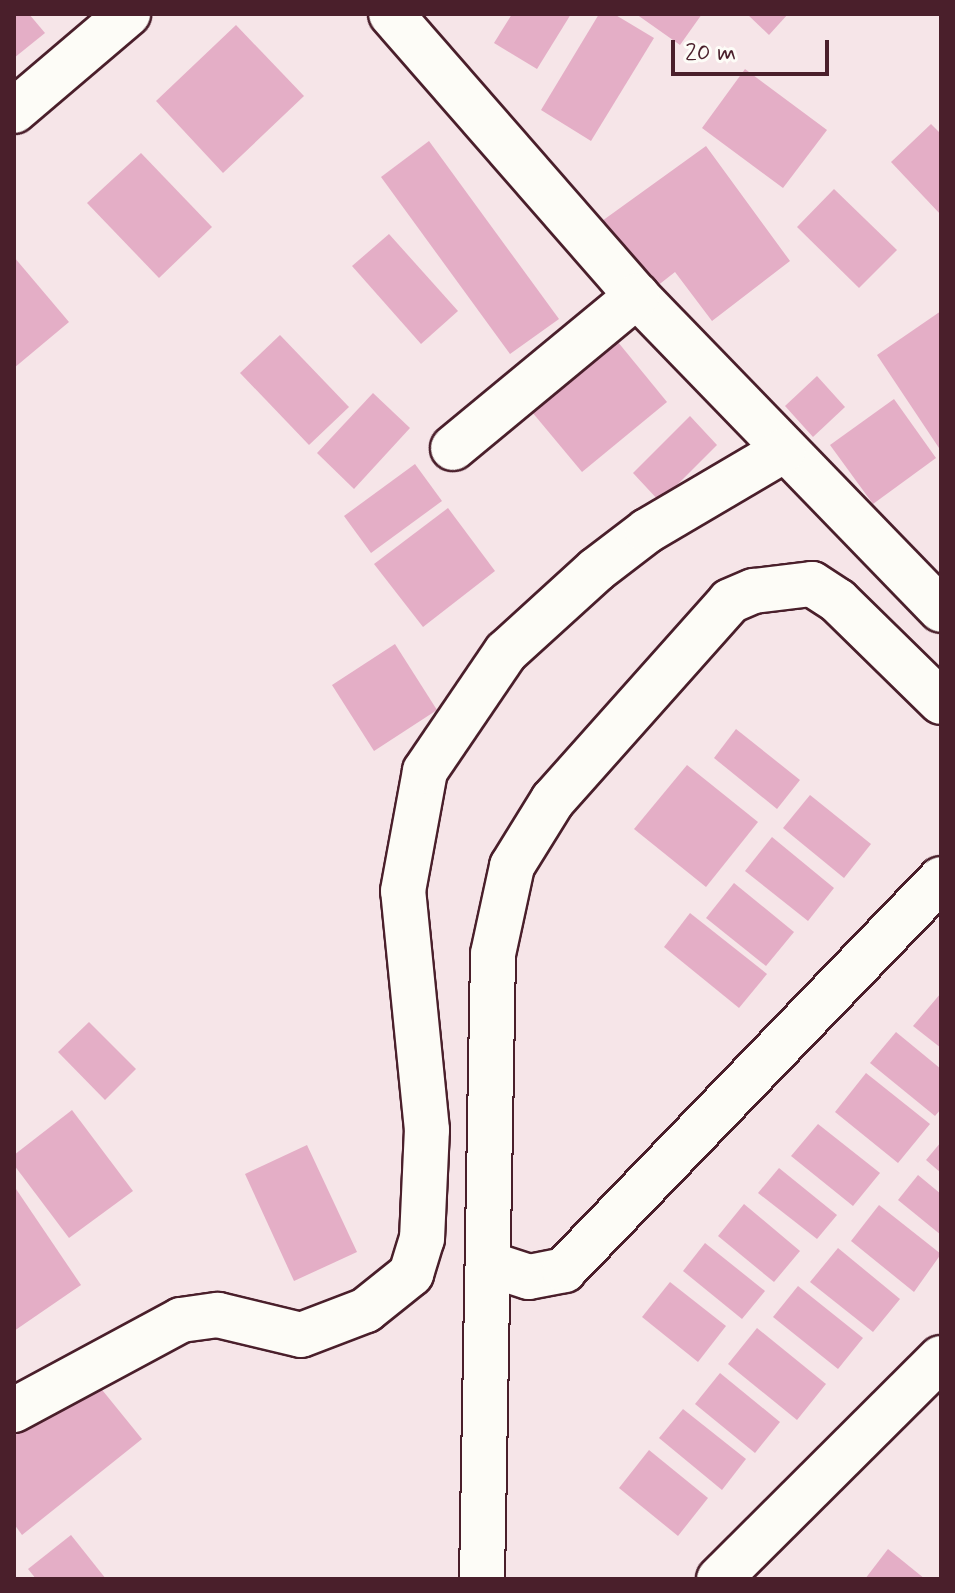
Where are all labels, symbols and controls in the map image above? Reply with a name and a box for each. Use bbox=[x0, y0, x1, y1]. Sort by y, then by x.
scale bar bbox=[675, 24, 833, 74]
text: 20 m bbox=[685, 38, 736, 69]

